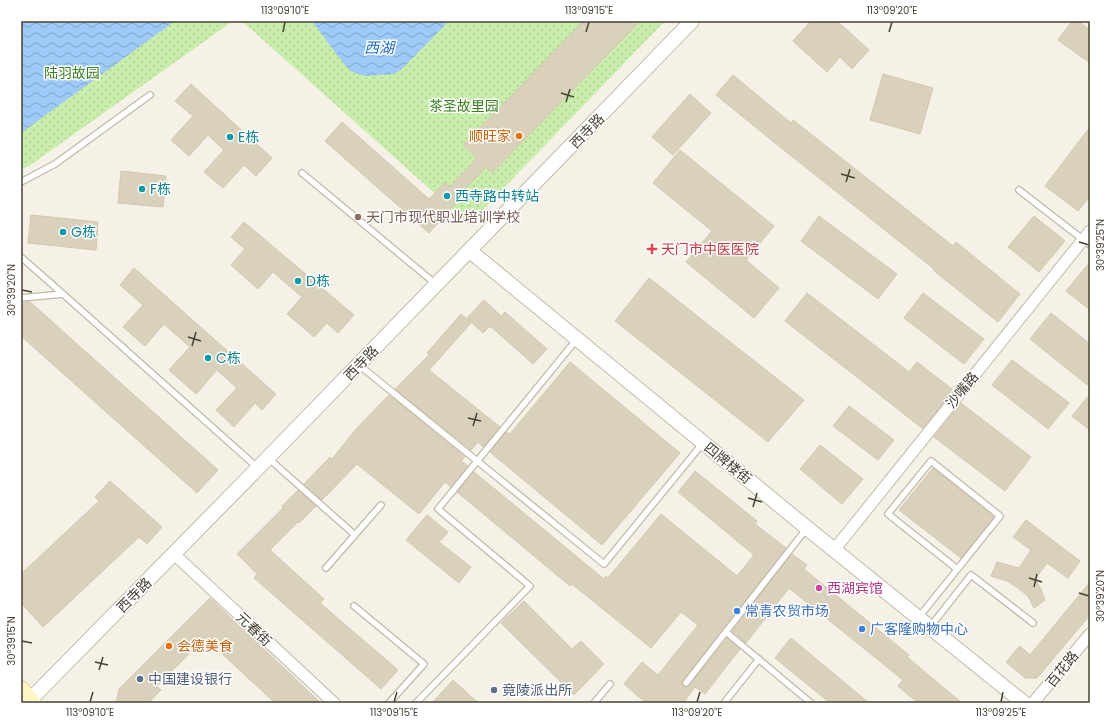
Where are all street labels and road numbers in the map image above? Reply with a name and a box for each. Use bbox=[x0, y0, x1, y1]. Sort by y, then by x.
street label: 西寺路 bbox=[565, 109, 609, 153]
street label: 西寺路 bbox=[339, 341, 383, 385]
street label: 沙嘴路 bbox=[941, 367, 983, 413]
street label: 四牌楼街 bbox=[700, 438, 756, 488]
street label: 西寺路 bbox=[112, 573, 156, 617]
street label: 元春街 bbox=[232, 607, 276, 651]
street label: 百花路 bbox=[1041, 646, 1083, 692]

